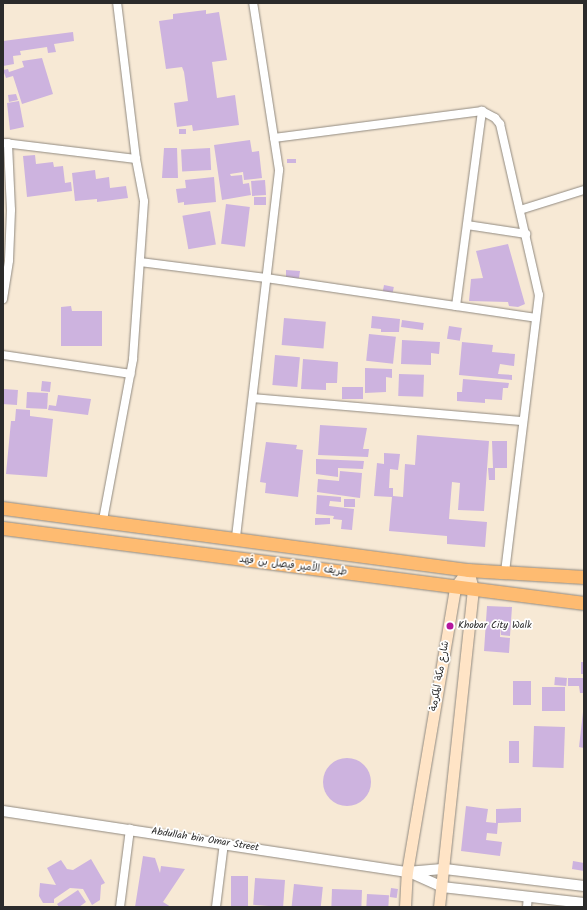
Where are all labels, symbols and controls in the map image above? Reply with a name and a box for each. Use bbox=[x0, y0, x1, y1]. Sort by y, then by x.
street label: طريف الأمير فيصل بن فهد bbox=[238, 553, 348, 579]
place label: Khobar City Walk bbox=[458, 620, 532, 632]
marker: Khobar City Walk bbox=[445, 621, 455, 631]
street label: شارع مكة المكرمة bbox=[428, 640, 452, 712]
street label: Abdullah bin Omar Street bbox=[150, 826, 260, 854]

